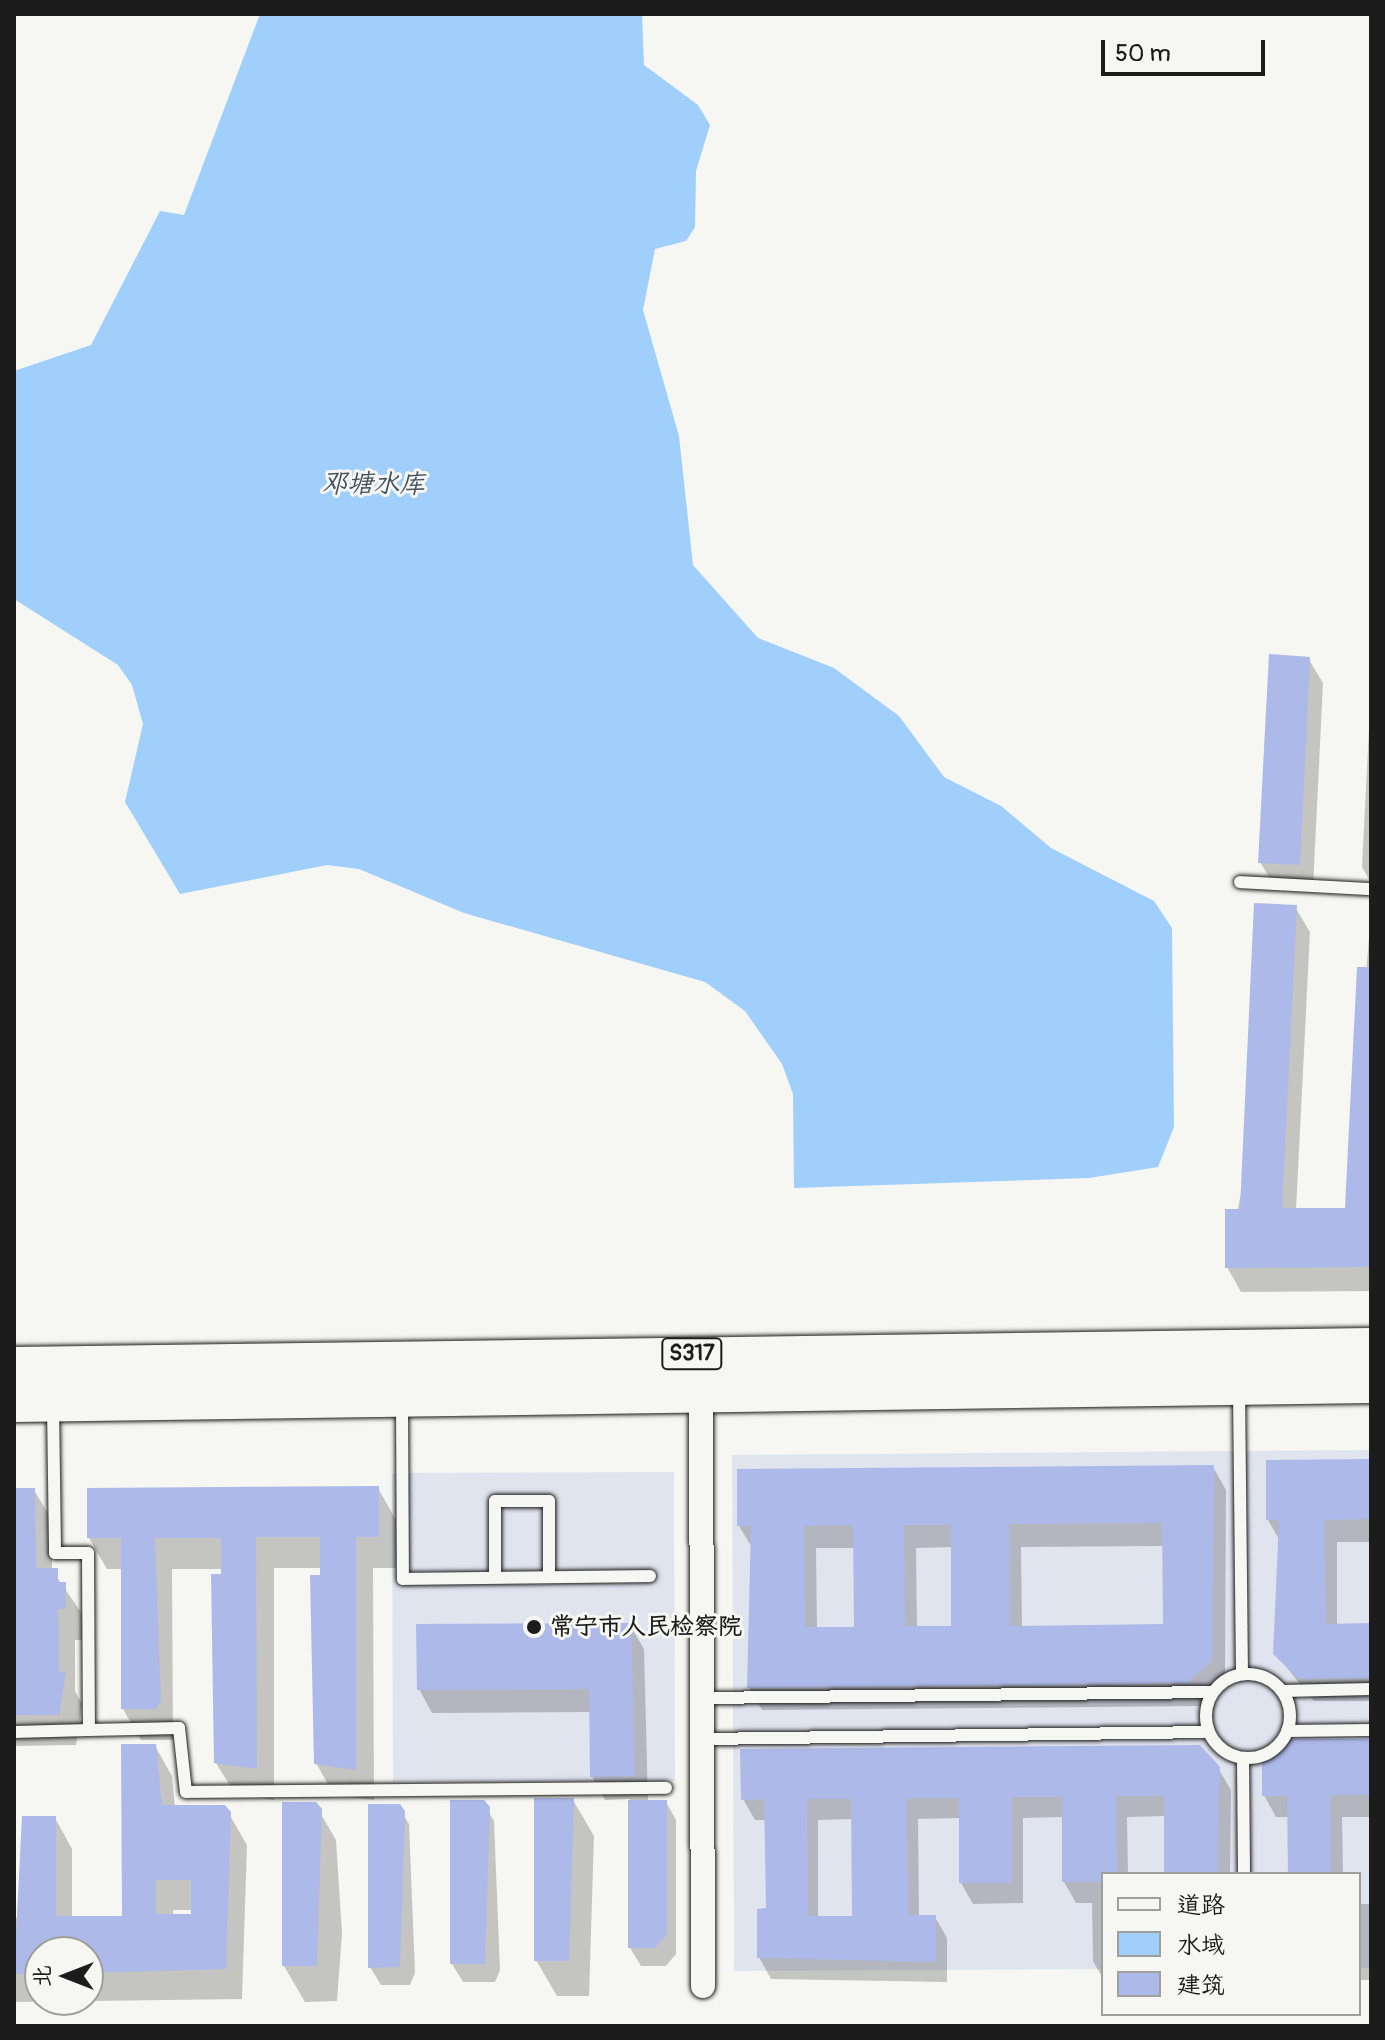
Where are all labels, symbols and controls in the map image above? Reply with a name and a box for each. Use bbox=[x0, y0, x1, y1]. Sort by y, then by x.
scale bar bbox=[1105, 24, 1269, 74]
text: 50 m bbox=[1115, 39, 1171, 68]
water label: 邓塘水库 bbox=[321, 469, 425, 501]
road number: S317 bbox=[660, 1336, 724, 1372]
place label: 常宁市人民检察院 bbox=[550, 1613, 742, 1641]
marker: 常宁市人民检察院 bbox=[525, 1618, 543, 1636]
legend bbox=[1101, 1872, 1361, 2016]
text: 道路 bbox=[1177, 1891, 1225, 1920]
text: 水域 bbox=[1177, 1931, 1225, 1960]
north arrow bbox=[24, 1936, 104, 2016]
text: 北 bbox=[28, 1965, 56, 1987]
text: 建筑 bbox=[1177, 1971, 1225, 2000]

